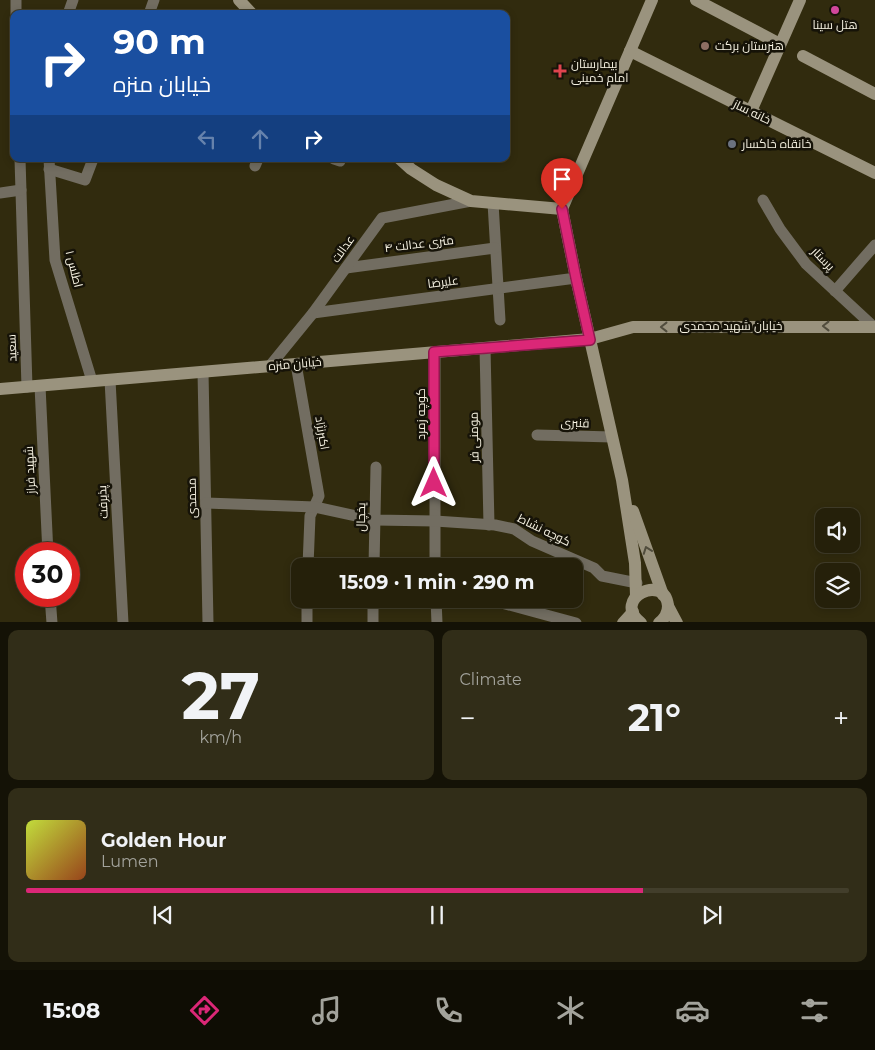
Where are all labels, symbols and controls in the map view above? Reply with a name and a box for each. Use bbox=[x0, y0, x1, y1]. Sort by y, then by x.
marker: هتل سینا bbox=[829, 4, 841, 16]
place label: هتل سینا bbox=[812, 17, 858, 32]
text: 90 m bbox=[113, 20, 206, 63]
icon: right bbox=[30, 30, 95, 95]
place label: هنرستان برکت bbox=[715, 38, 784, 53]
marker: هنرستان برکت bbox=[699, 40, 711, 52]
place label: بیمارستان امام خمینی bbox=[571, 56, 629, 86]
marker: بیمارستان امام خمینی bbox=[553, 64, 567, 78]
text: خیابان منزه bbox=[113, 71, 211, 98]
street label: خانه ساز bbox=[730, 96, 774, 127]
icon: left bbox=[193, 125, 221, 153]
icon: ahead bbox=[246, 125, 274, 153]
icon: right bbox=[299, 125, 327, 153]
place label: خانقاه خاکسار bbox=[741, 136, 811, 151]
marker: خانقاه خاکسار bbox=[726, 138, 738, 150]
pin bbox=[541, 158, 583, 209]
icon: arrive bbox=[548, 165, 576, 193]
street label: عدالت bbox=[328, 232, 357, 265]
street label: ۴ متری عدالت bbox=[383, 232, 454, 255]
street label: پرستار bbox=[806, 243, 839, 276]
street label: اطلس ۱ bbox=[63, 249, 86, 289]
street label: علیرضا bbox=[426, 272, 459, 291]
street label: خیابان شهید محمدی bbox=[680, 318, 782, 333]
one-way arrow bbox=[822, 321, 830, 331]
one-way arrow bbox=[660, 322, 668, 332]
street label: سعید bbox=[4, 334, 19, 362]
street label: خیابان منزه bbox=[268, 354, 322, 373]
street label: کوچه زمرد bbox=[413, 388, 430, 440]
street label: مومنی فر bbox=[466, 412, 481, 463]
street label: اکبرنژاد bbox=[312, 415, 333, 451]
street label: قنبری bbox=[560, 415, 590, 430]
street label: شهید فراز bbox=[21, 445, 38, 495]
position arrow bbox=[407, 456, 459, 508]
street label: محمدی bbox=[184, 478, 199, 518]
street label: پذیرفت bbox=[94, 484, 113, 519]
street label: یخچال bbox=[353, 501, 370, 532]
map controls bbox=[815, 508, 860, 608]
button: sound bbox=[815, 508, 860, 553]
street label: کوچه نشاط bbox=[514, 510, 573, 551]
speed limit sign: 30 bbox=[15, 542, 80, 607]
one-way arrow bbox=[643, 546, 653, 554]
button: layers bbox=[815, 563, 860, 608]
text: 15:09 · 1 min · 290 m bbox=[340, 571, 534, 594]
text: 27 bbox=[181, 656, 260, 735]
text: Climate bbox=[460, 670, 522, 689]
text: 21° bbox=[628, 694, 681, 741]
text: − bbox=[460, 701, 476, 735]
text: + bbox=[833, 701, 849, 735]
text: km/h bbox=[199, 728, 242, 747]
text: Golden Hour bbox=[101, 829, 227, 852]
text: Lumen bbox=[101, 852, 159, 871]
icon: previous bbox=[149, 901, 177, 929]
icon: pause bbox=[423, 901, 451, 929]
icon: next bbox=[698, 901, 726, 929]
icon: directions bbox=[187, 993, 222, 1028]
icon: music bbox=[309, 993, 344, 1028]
icon: phone bbox=[431, 993, 466, 1028]
icon: climate bbox=[553, 993, 588, 1028]
icon: car bbox=[675, 993, 710, 1028]
icon: filters bbox=[797, 993, 832, 1028]
text: 15:08 bbox=[43, 997, 100, 1024]

